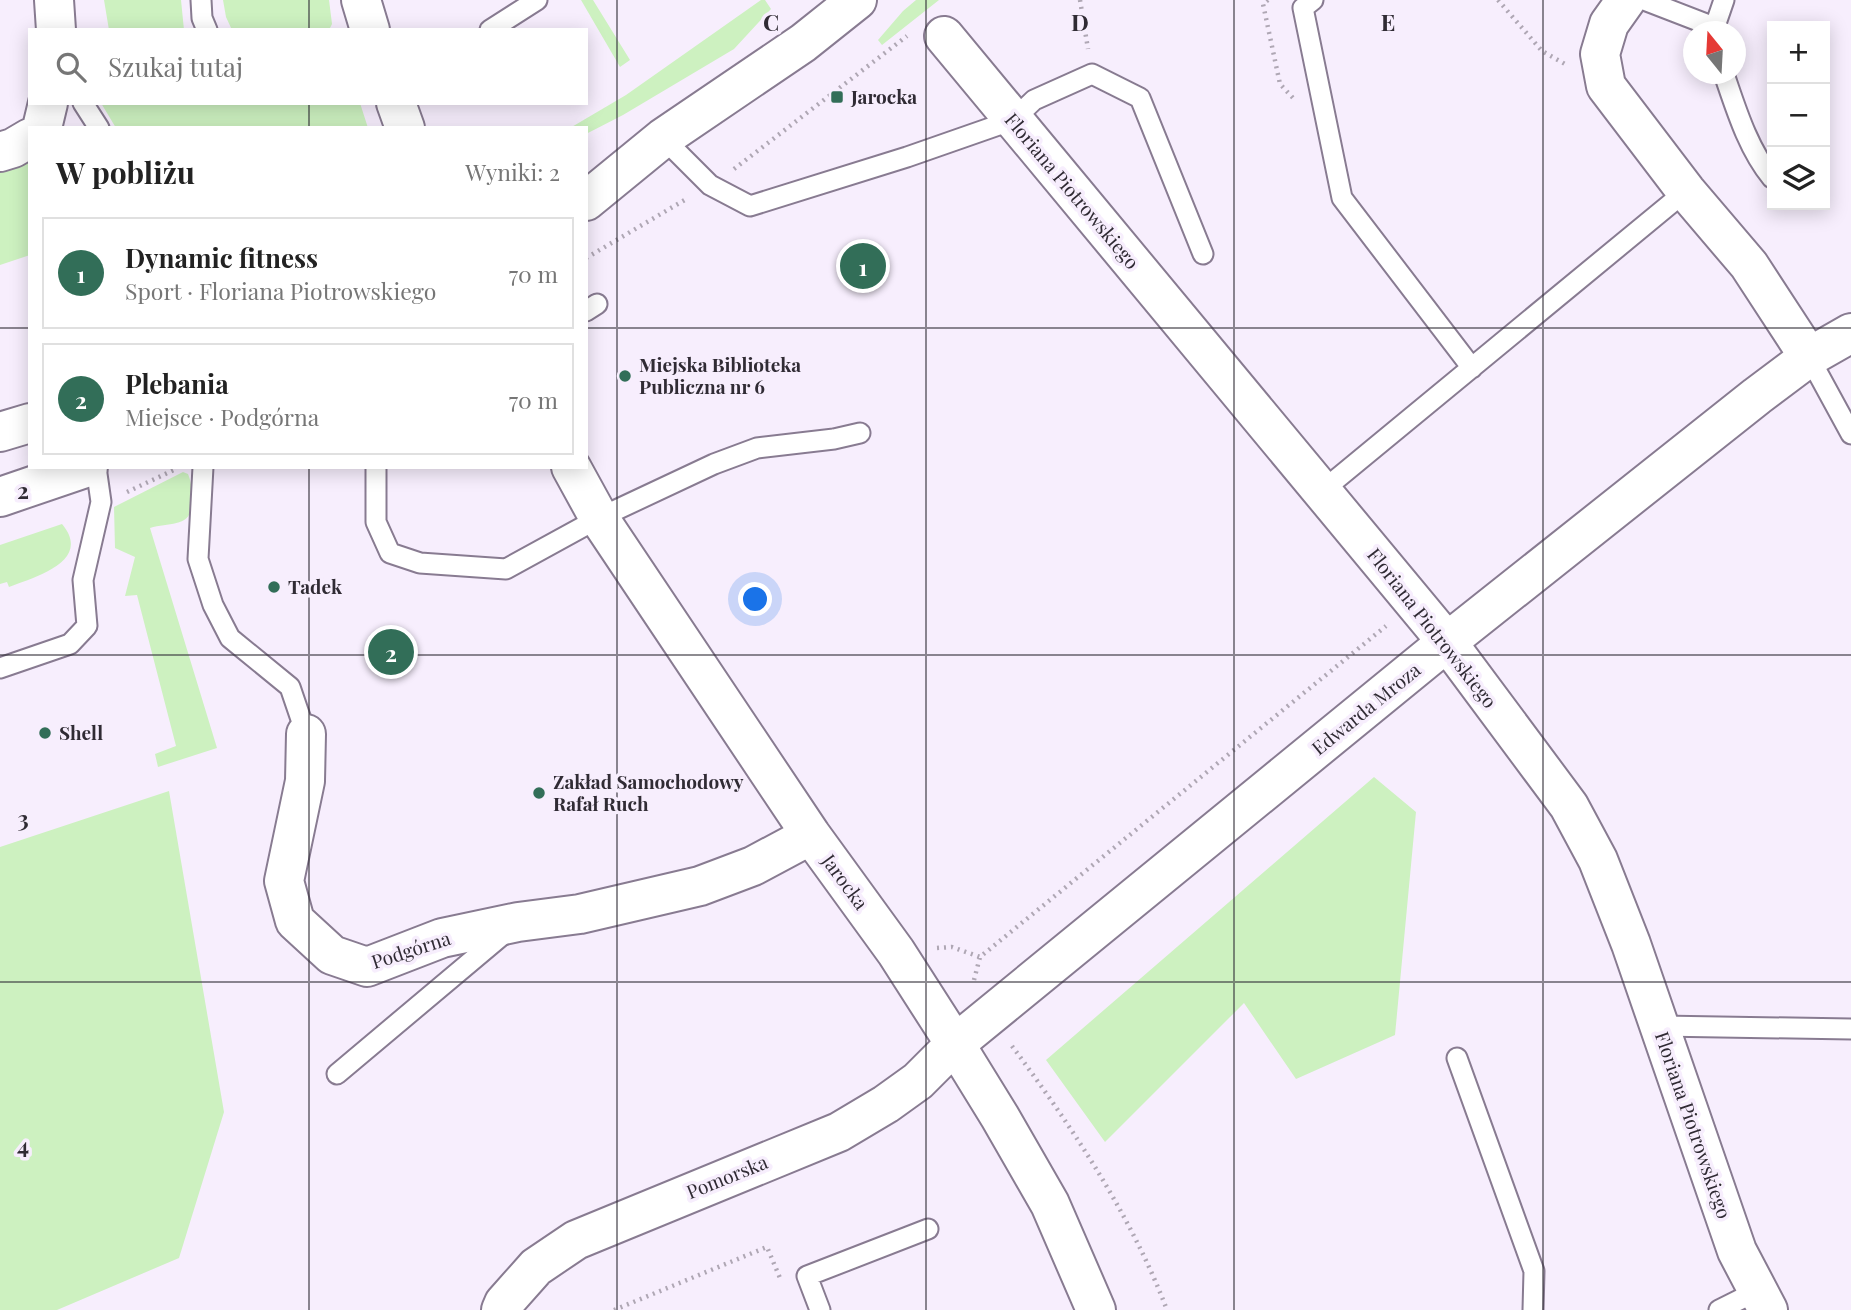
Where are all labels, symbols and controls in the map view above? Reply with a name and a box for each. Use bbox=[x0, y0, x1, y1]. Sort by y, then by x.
text: C bbox=[763, 6, 779, 37]
text: D bbox=[1071, 6, 1089, 37]
text: E bbox=[1381, 6, 1395, 37]
north arrow bbox=[1683, 21, 1746, 84]
map controls bbox=[1767, 21, 1830, 210]
button: + bbox=[1767, 21, 1830, 84]
search box bbox=[28, 28, 588, 105]
icon: search bbox=[52, 48, 90, 86]
text: Szukaj tutaj bbox=[108, 49, 243, 84]
place label: Jarocka bbox=[850, 83, 917, 109]
button: − bbox=[1767, 84, 1830, 147]
marker: Jarocka bbox=[829, 89, 845, 105]
street label: Floriana Piotrowskiego bbox=[1000, 107, 1146, 274]
button: layers bbox=[1767, 147, 1830, 210]
text: W pobliżu bbox=[56, 152, 195, 192]
text: Wyniki: 2 bbox=[465, 156, 560, 187]
text: Dynamic fitness bbox=[125, 240, 318, 275]
pin: 1 bbox=[840, 240, 886, 292]
text: 1 bbox=[77, 258, 85, 289]
text: 70 m bbox=[509, 258, 558, 289]
text: Sport · Floriana Piotrowskiego bbox=[125, 275, 436, 306]
place label: Miejska Biblioteka Publiczna nr 6 bbox=[639, 351, 801, 399]
text: Plebania bbox=[125, 366, 229, 401]
marker: Miejska Biblioteka Publiczna nr 6 bbox=[617, 368, 633, 384]
text: 2 bbox=[75, 384, 87, 415]
text: 70 m bbox=[509, 384, 558, 415]
text: Miejsce · Podgórna bbox=[125, 401, 319, 432]
text: 2 bbox=[17, 474, 29, 505]
street label: Floriana Piotrowskiego bbox=[1362, 542, 1503, 713]
place label: Tadek bbox=[288, 573, 343, 599]
marker: Tadek bbox=[266, 579, 282, 595]
your location bbox=[738, 582, 772, 616]
pin: 2 bbox=[368, 626, 414, 678]
street label: Edwarda Mroza bbox=[1305, 656, 1426, 760]
place label: Shell bbox=[59, 719, 103, 745]
marker: Shell bbox=[37, 725, 53, 741]
place label: Zakład Samochodowy Rafał Ruch bbox=[553, 768, 744, 816]
marker: Zakład Samochodowy Rafał Ruch bbox=[531, 785, 547, 801]
text: 3 bbox=[17, 802, 29, 833]
street label: Jarocka bbox=[816, 848, 875, 915]
street label: Podgórna bbox=[368, 924, 454, 974]
street label: Floriana Piotrowskiego bbox=[1650, 1028, 1738, 1222]
text: 4 bbox=[17, 1129, 29, 1160]
street label: Pomorska bbox=[682, 1148, 772, 1204]

